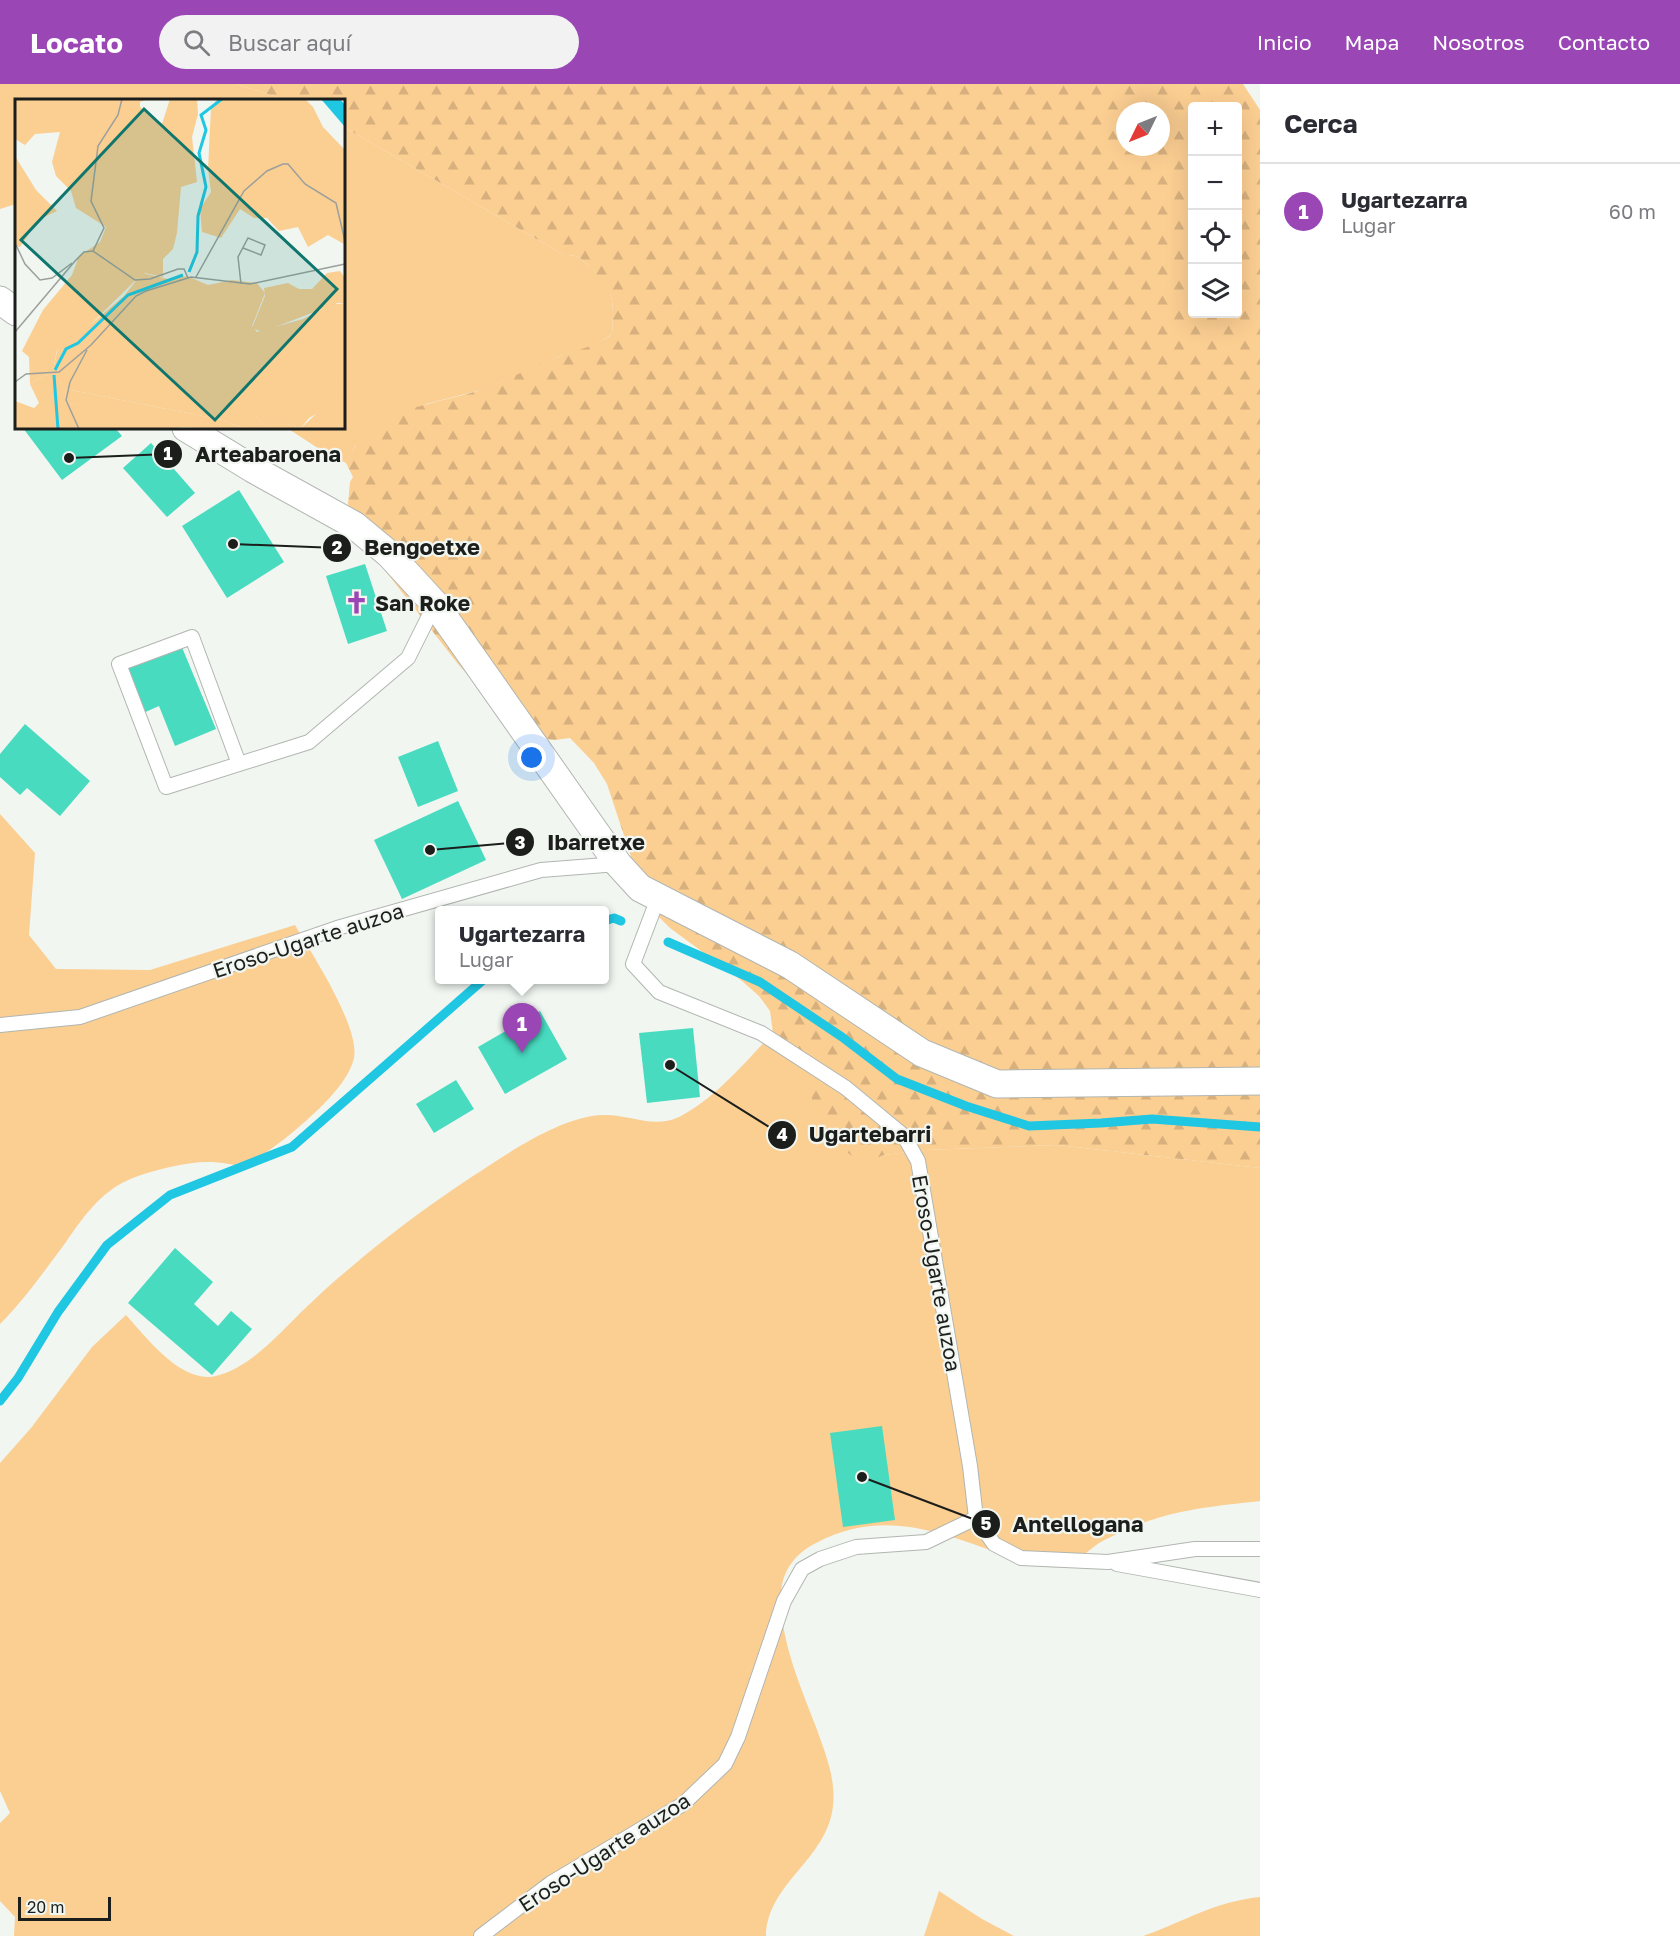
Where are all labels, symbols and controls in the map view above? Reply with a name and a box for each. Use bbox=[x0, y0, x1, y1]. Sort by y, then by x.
search box bbox=[159, 15, 579, 69]
text: Locato bbox=[30, 26, 123, 59]
icon: search bbox=[180, 26, 213, 59]
text: Buscar aquí bbox=[228, 29, 352, 56]
text: Inicio bbox=[1257, 29, 1312, 55]
text: Mapa bbox=[1345, 29, 1399, 55]
text: Nosotros bbox=[1432, 29, 1525, 55]
text: Contacto bbox=[1558, 29, 1650, 55]
inset map bbox=[15, 99, 345, 429]
north arrow bbox=[1116, 102, 1170, 156]
map controls bbox=[1188, 102, 1242, 318]
button: + bbox=[1188, 102, 1242, 156]
text: Cerca bbox=[1284, 108, 1358, 139]
button: − bbox=[1188, 156, 1242, 210]
text: Ugartezarra bbox=[1341, 186, 1468, 213]
text: 1 bbox=[1298, 199, 1309, 223]
text: 60 m bbox=[1609, 199, 1656, 223]
button: locate bbox=[1188, 210, 1242, 264]
text: Lugar bbox=[1341, 213, 1396, 237]
button: layers bbox=[1188, 264, 1242, 318]
callout: Arteabaroena bbox=[153, 434, 353, 474]
text: Arteabaroena bbox=[195, 440, 341, 467]
text: 1 bbox=[163, 442, 173, 464]
callout: Bengoetxe bbox=[322, 528, 492, 568]
text: Bengoetxe bbox=[364, 533, 480, 560]
text: 2 bbox=[332, 536, 343, 558]
church icon: San Roke bbox=[344, 590, 370, 616]
place label: San Roke bbox=[375, 590, 470, 616]
your location bbox=[517, 743, 546, 772]
callout: Ibarretxe bbox=[505, 822, 656, 862]
text: Ibarretxe bbox=[547, 828, 645, 855]
text: 3 bbox=[515, 831, 526, 853]
street label: Eroso-Ugarte auzoa bbox=[209, 897, 407, 983]
popup bbox=[435, 906, 609, 984]
text: Ugartezarra bbox=[459, 920, 585, 947]
text: Lugar bbox=[459, 947, 513, 971]
pin: 1 bbox=[502, 1004, 542, 1053]
callout: Ugartebarri bbox=[767, 1115, 944, 1155]
text: Ugartebarri bbox=[809, 1120, 931, 1147]
text: 4 bbox=[776, 1123, 788, 1145]
street label: Eroso-Ugarte auzoa bbox=[907, 1173, 967, 1373]
callout: Antellogana bbox=[971, 1504, 1155, 1544]
text: Antellogana bbox=[1013, 1510, 1143, 1537]
text: 5 bbox=[981, 1512, 992, 1534]
street label: Eroso-Ugarte auzoa bbox=[513, 1787, 695, 1917]
scale bar bbox=[18, 1894, 111, 1922]
text: 20 m bbox=[27, 1897, 64, 1917]

